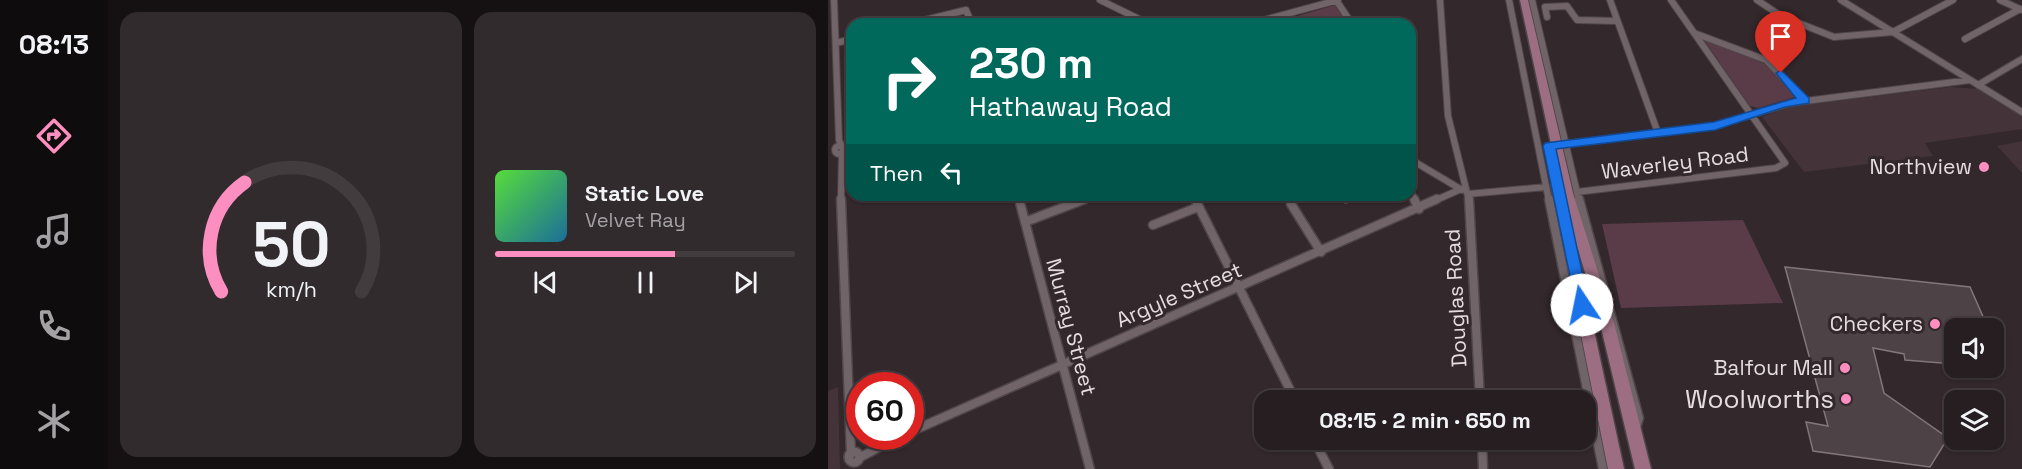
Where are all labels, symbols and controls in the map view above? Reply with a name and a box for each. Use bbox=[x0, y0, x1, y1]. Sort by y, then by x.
pin bbox=[1755, 11, 1806, 73]
icon: arrive bbox=[1764, 20, 1797, 53]
text: 08:13 bbox=[19, 27, 89, 62]
text: 230 m bbox=[969, 37, 1093, 90]
icon: right bbox=[870, 42, 948, 120]
text: Hathaway Road bbox=[969, 89, 1172, 124]
icon: directions bbox=[33, 115, 75, 157]
street label: Waverley Road bbox=[1600, 140, 1750, 185]
place label: Northview bbox=[1869, 153, 1972, 180]
icon: left bbox=[935, 156, 968, 189]
text: Then bbox=[870, 159, 923, 187]
marker: Northview bbox=[1977, 160, 1991, 174]
text: Static Love bbox=[585, 179, 704, 207]
text: 50 bbox=[252, 205, 330, 284]
text: Velvet Ray bbox=[585, 207, 686, 233]
icon: music bbox=[33, 210, 75, 252]
street label: Douglas Road bbox=[1438, 228, 1473, 368]
street label: Murray Street bbox=[1040, 255, 1103, 398]
street label: Argyle Street bbox=[1112, 256, 1246, 333]
icon: previous bbox=[529, 266, 562, 299]
icon: pause bbox=[629, 266, 662, 299]
icon: next bbox=[729, 266, 762, 299]
position arrow bbox=[1550, 273, 1614, 337]
text: km/h bbox=[265, 276, 317, 303]
icon: phone bbox=[33, 305, 75, 347]
place label: Checkers bbox=[1830, 310, 1923, 337]
marker: Checkers bbox=[1928, 317, 1942, 331]
map controls bbox=[1944, 318, 2004, 450]
button: sound bbox=[1944, 318, 2004, 378]
place label: Balfour Mall bbox=[1713, 354, 1833, 381]
marker: Balfour Mall bbox=[1838, 361, 1852, 375]
speed limit sign: 60 bbox=[846, 372, 924, 450]
place label: Woolworths bbox=[1685, 382, 1834, 416]
button: layers bbox=[1944, 390, 2004, 450]
marker: Woolworths bbox=[1839, 392, 1853, 406]
icon: climate bbox=[33, 400, 75, 442]
text: 08:15 · 2 min · 650 m bbox=[1319, 406, 1531, 434]

